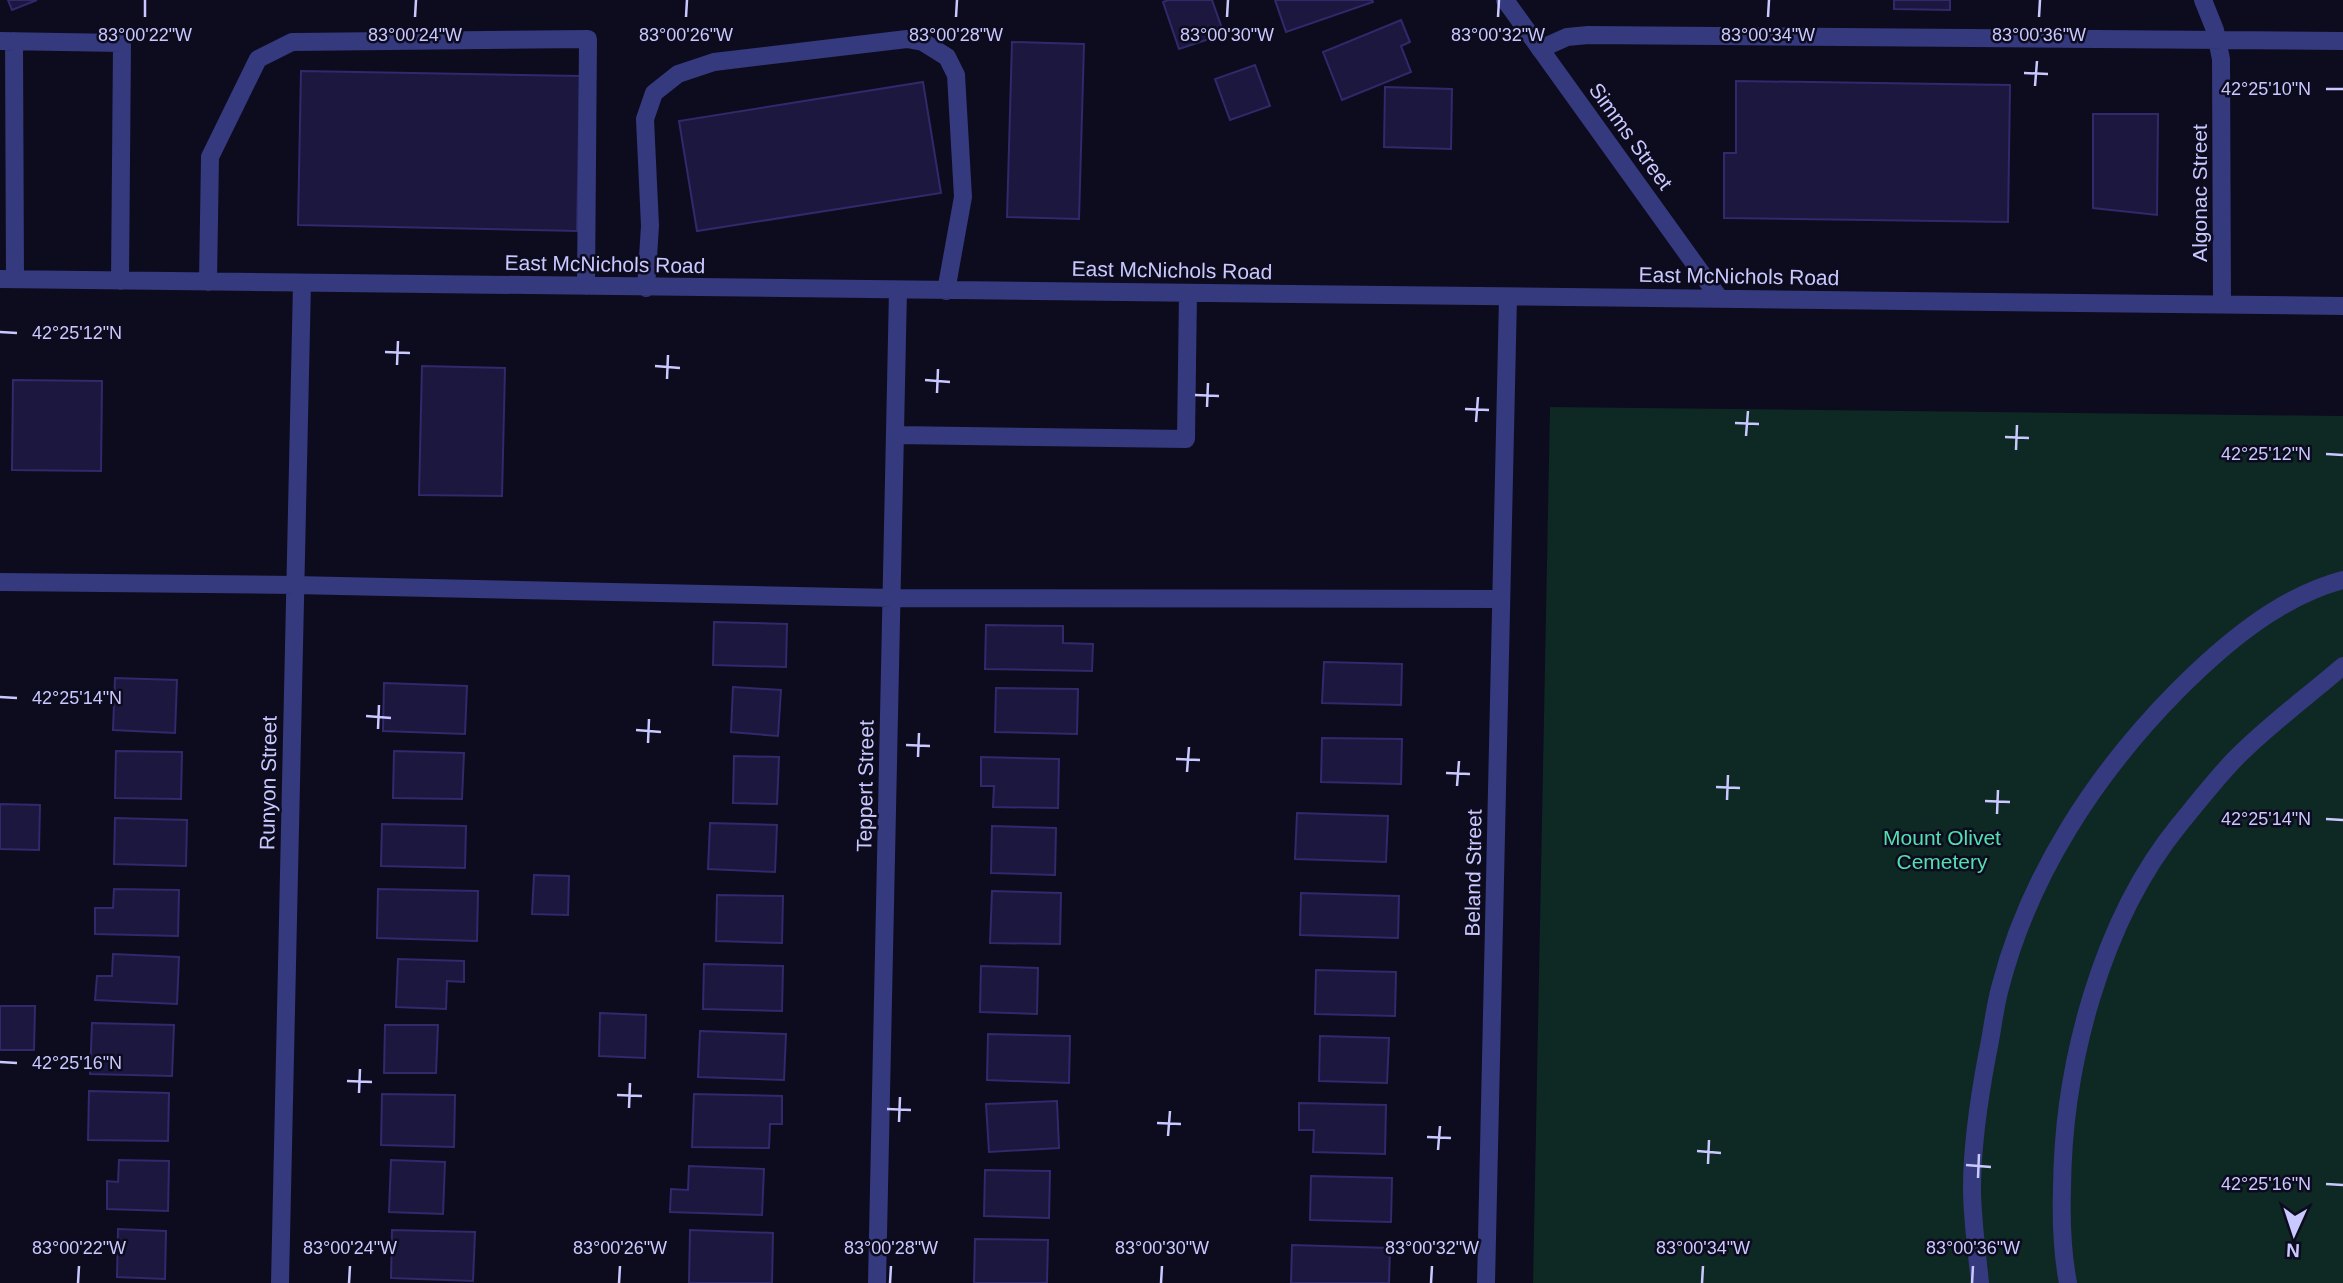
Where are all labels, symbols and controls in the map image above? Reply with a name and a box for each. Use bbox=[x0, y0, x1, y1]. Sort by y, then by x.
text: 83°00'22"W bbox=[98, 25, 192, 45]
text: 83°00'24"W bbox=[368, 25, 462, 45]
text: 83°00'26"W bbox=[639, 25, 733, 45]
text: 83°00'28"W bbox=[909, 25, 1003, 45]
text: 83°00'30"W bbox=[1180, 25, 1274, 45]
text: 83°00'32"W bbox=[1451, 25, 1545, 45]
text: 83°00'34"W bbox=[1721, 25, 1815, 45]
text: 83°00'36"W bbox=[1992, 25, 2086, 45]
street label: Simms Street bbox=[1585, 78, 1677, 194]
text: 42°25'10"N bbox=[2221, 79, 2311, 99]
street label: Algonac Street bbox=[2188, 124, 2211, 262]
street label: East McNichols Road bbox=[504, 251, 706, 277]
street label: East McNichols Road bbox=[1071, 257, 1273, 283]
street label: East McNichols Road bbox=[1638, 263, 1840, 289]
text: 42°25'12"N bbox=[32, 323, 122, 343]
text: 42°25'12"N bbox=[2221, 444, 2311, 464]
text: 42°25'14"N bbox=[32, 688, 122, 708]
street label: Runyon Street bbox=[255, 716, 281, 850]
street label: Teppert Street bbox=[852, 720, 878, 852]
street label: Beland Street bbox=[1460, 809, 1486, 937]
text: 42°25'14"N bbox=[2221, 809, 2311, 829]
park label: Mount Olivet Cemetery bbox=[1883, 826, 2001, 873]
text: 42°25'16"N bbox=[32, 1053, 122, 1073]
text: 42°25'16"N bbox=[2221, 1174, 2311, 1194]
north arrow bbox=[2259, 1199, 2329, 1269]
text: 83°00'22"W bbox=[32, 1238, 126, 1258]
text: 83°00'24"W bbox=[303, 1238, 397, 1258]
text: 83°00'26"W bbox=[573, 1238, 667, 1258]
text: 83°00'28"W bbox=[844, 1238, 938, 1258]
text: 83°00'30"W bbox=[1115, 1238, 1209, 1258]
text: 83°00'32"W bbox=[1385, 1238, 1479, 1258]
text: 83°00'34"W bbox=[1656, 1238, 1750, 1258]
text: 83°00'36"W bbox=[1926, 1238, 2020, 1258]
text: N bbox=[2286, 1240, 2301, 1261]

